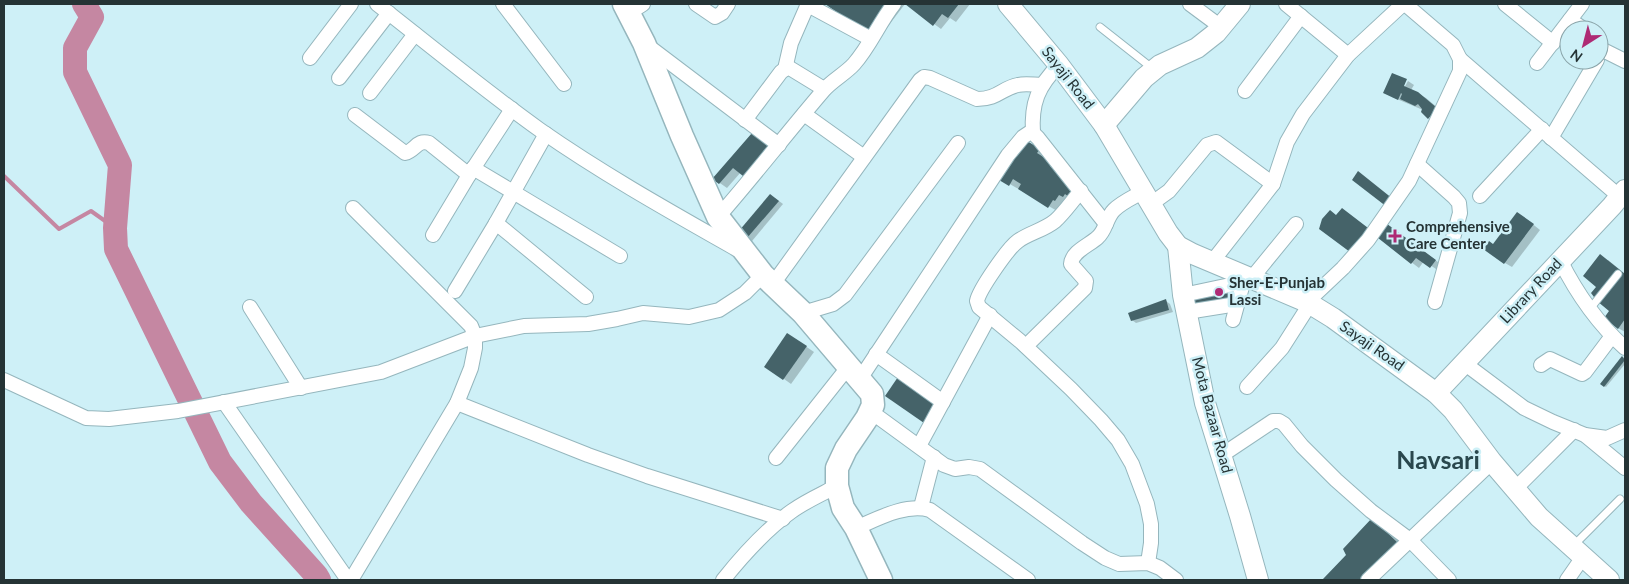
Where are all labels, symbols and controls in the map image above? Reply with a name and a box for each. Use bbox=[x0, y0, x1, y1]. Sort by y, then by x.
north arrow bbox=[1559, 20, 1609, 70]
street label: Sayaji Road bbox=[1039, 42, 1099, 112]
text: N bbox=[1567, 46, 1585, 66]
place label: Comprehensive Care Center bbox=[1406, 217, 1510, 252]
marker: Comprehensive Care Center bbox=[1388, 229, 1402, 243]
street label: Library Road bbox=[1496, 254, 1565, 327]
place label: Sher-E-Punjab Lassi bbox=[1229, 273, 1325, 308]
marker: Sher-E-Punjab Lassi bbox=[1213, 286, 1225, 298]
street label: Sayaji Road bbox=[1337, 316, 1408, 374]
street label: Mota Bazaar Road bbox=[1189, 355, 1237, 475]
district label: Navsari bbox=[1396, 444, 1480, 474]

